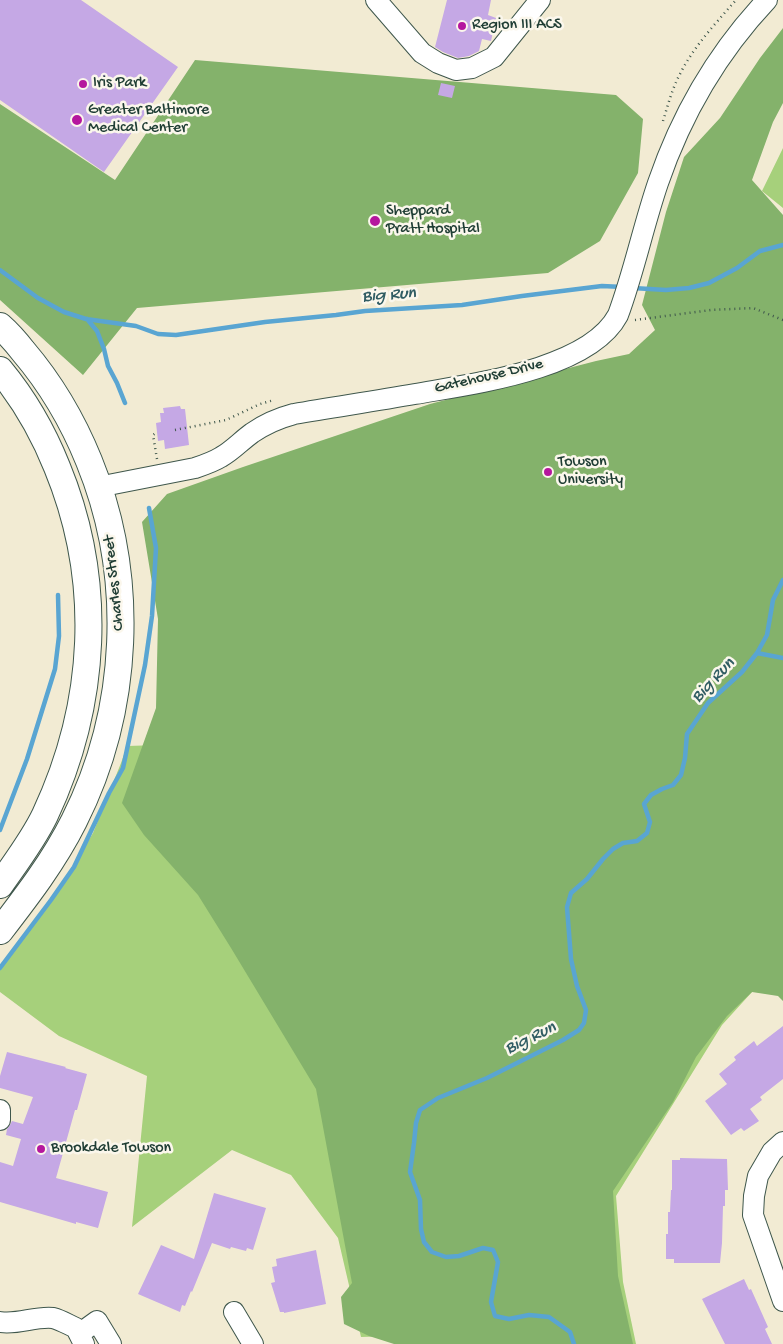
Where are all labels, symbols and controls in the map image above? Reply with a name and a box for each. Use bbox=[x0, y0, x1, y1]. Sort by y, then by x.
place label: Region III ACS bbox=[472, 16, 562, 36]
marker: Region III ACS bbox=[456, 20, 468, 32]
place label: Iris Park bbox=[93, 74, 146, 94]
marker: Iris Park bbox=[77, 78, 89, 90]
place label: Greater Baltimore Medical Center bbox=[88, 101, 209, 139]
marker: Greater Baltimore Medical Center bbox=[70, 113, 84, 127]
place label: Sheppard Pratt Hospital bbox=[386, 202, 480, 240]
marker: Sheppard Pratt Hospital bbox=[368, 214, 382, 228]
water label: Big Run bbox=[361, 283, 417, 309]
street label: Gatehouse Drive bbox=[433, 355, 545, 399]
place label: Towson University bbox=[558, 453, 623, 491]
marker: Towson University bbox=[542, 466, 554, 478]
street label: Charles Street bbox=[100, 534, 130, 632]
water label: Big Run bbox=[688, 654, 740, 708]
water label: Big Run bbox=[502, 1017, 560, 1061]
place label: Brookdale Towson bbox=[51, 1139, 171, 1159]
marker: Brookdale Towson bbox=[35, 1143, 47, 1155]

